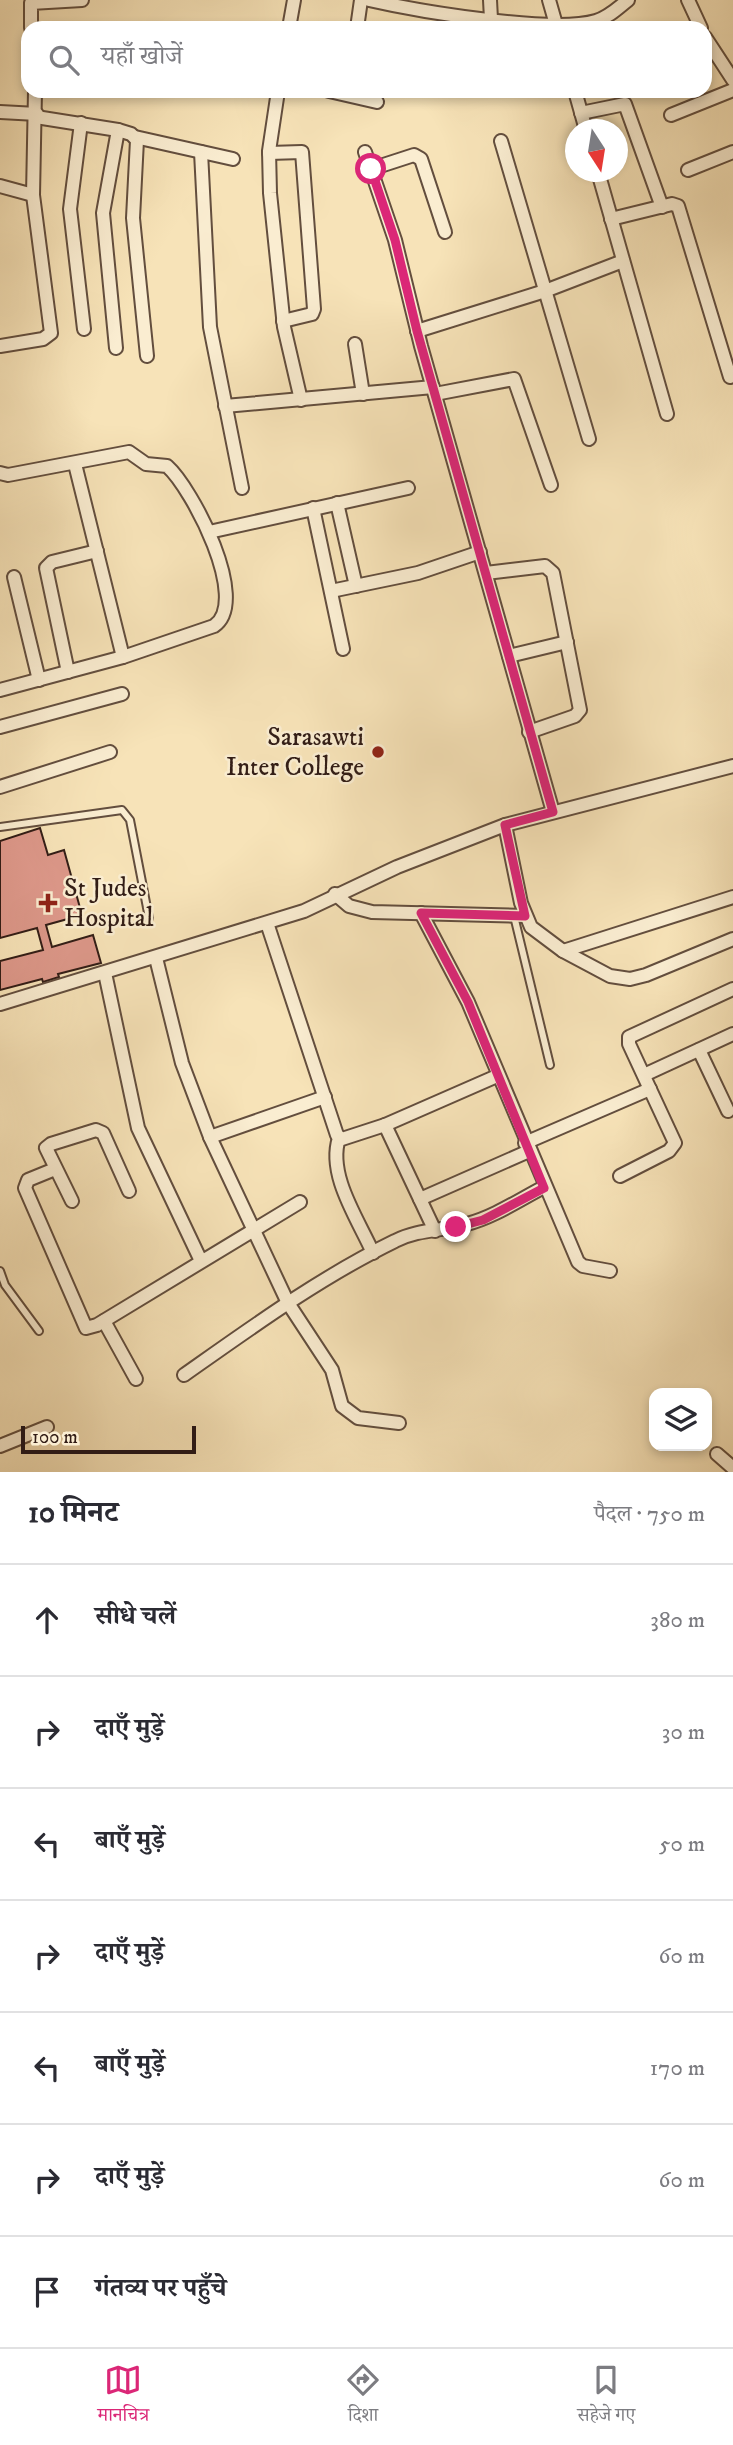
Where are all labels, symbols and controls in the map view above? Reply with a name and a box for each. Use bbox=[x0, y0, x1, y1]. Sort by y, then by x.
search box bbox=[21, 21, 712, 98]
text: यहाँ खोजें bbox=[101, 40, 183, 73]
icon: search bbox=[45, 41, 83, 79]
north arrow bbox=[565, 119, 628, 182]
route start bbox=[355, 153, 386, 184]
place label: Sarasawti Inter College bbox=[226, 721, 364, 784]
marker: Sarasawti Inter College bbox=[370, 744, 386, 760]
place label: St Judes Hospital bbox=[64, 872, 154, 935]
marker: St Judes Hospital bbox=[38, 893, 58, 913]
route end bbox=[440, 1211, 471, 1242]
map controls bbox=[649, 1388, 712, 1451]
button: layers bbox=[649, 1388, 712, 1451]
scale bar bbox=[21, 1423, 196, 1455]
text: 100 m bbox=[32, 1426, 78, 1449]
text: 10 मिनट bbox=[28, 1495, 118, 1532]
text: पैदल · 750 m bbox=[594, 1500, 705, 1529]
text: सीधे चलें bbox=[95, 1600, 176, 1633]
icon: ahead bbox=[28, 1601, 66, 1639]
text: 380 m bbox=[650, 1606, 705, 1635]
text: दाएँ मुड़ें bbox=[95, 1712, 164, 1745]
icon: right bbox=[28, 1713, 66, 1751]
text: 30 m bbox=[662, 1718, 705, 1747]
text: बाएँ मुड़ें bbox=[95, 1824, 165, 1857]
icon: left bbox=[28, 1825, 66, 1863]
text: 50 m bbox=[659, 1830, 705, 1859]
text: दाएँ मुड़ें bbox=[95, 1936, 164, 1969]
icon: right bbox=[28, 1937, 66, 1975]
text: 60 m bbox=[658, 1942, 705, 1971]
text: बाएँ मुड़ें bbox=[95, 2048, 165, 2081]
icon: left bbox=[28, 2049, 66, 2087]
text: 170 m bbox=[650, 2054, 705, 2083]
text: दाएँ मुड़ें bbox=[95, 2160, 164, 2193]
icon: right bbox=[28, 2161, 66, 2199]
text: 60 m bbox=[658, 2166, 705, 2195]
text: गंतव्य पर पहुँचे bbox=[95, 2272, 226, 2305]
icon: arrive bbox=[28, 2273, 66, 2311]
tab: मानचित्र bbox=[98, 2361, 149, 2433]
tab: दिशा bbox=[344, 2361, 382, 2433]
tab: सहेजे गए bbox=[577, 2361, 635, 2433]

